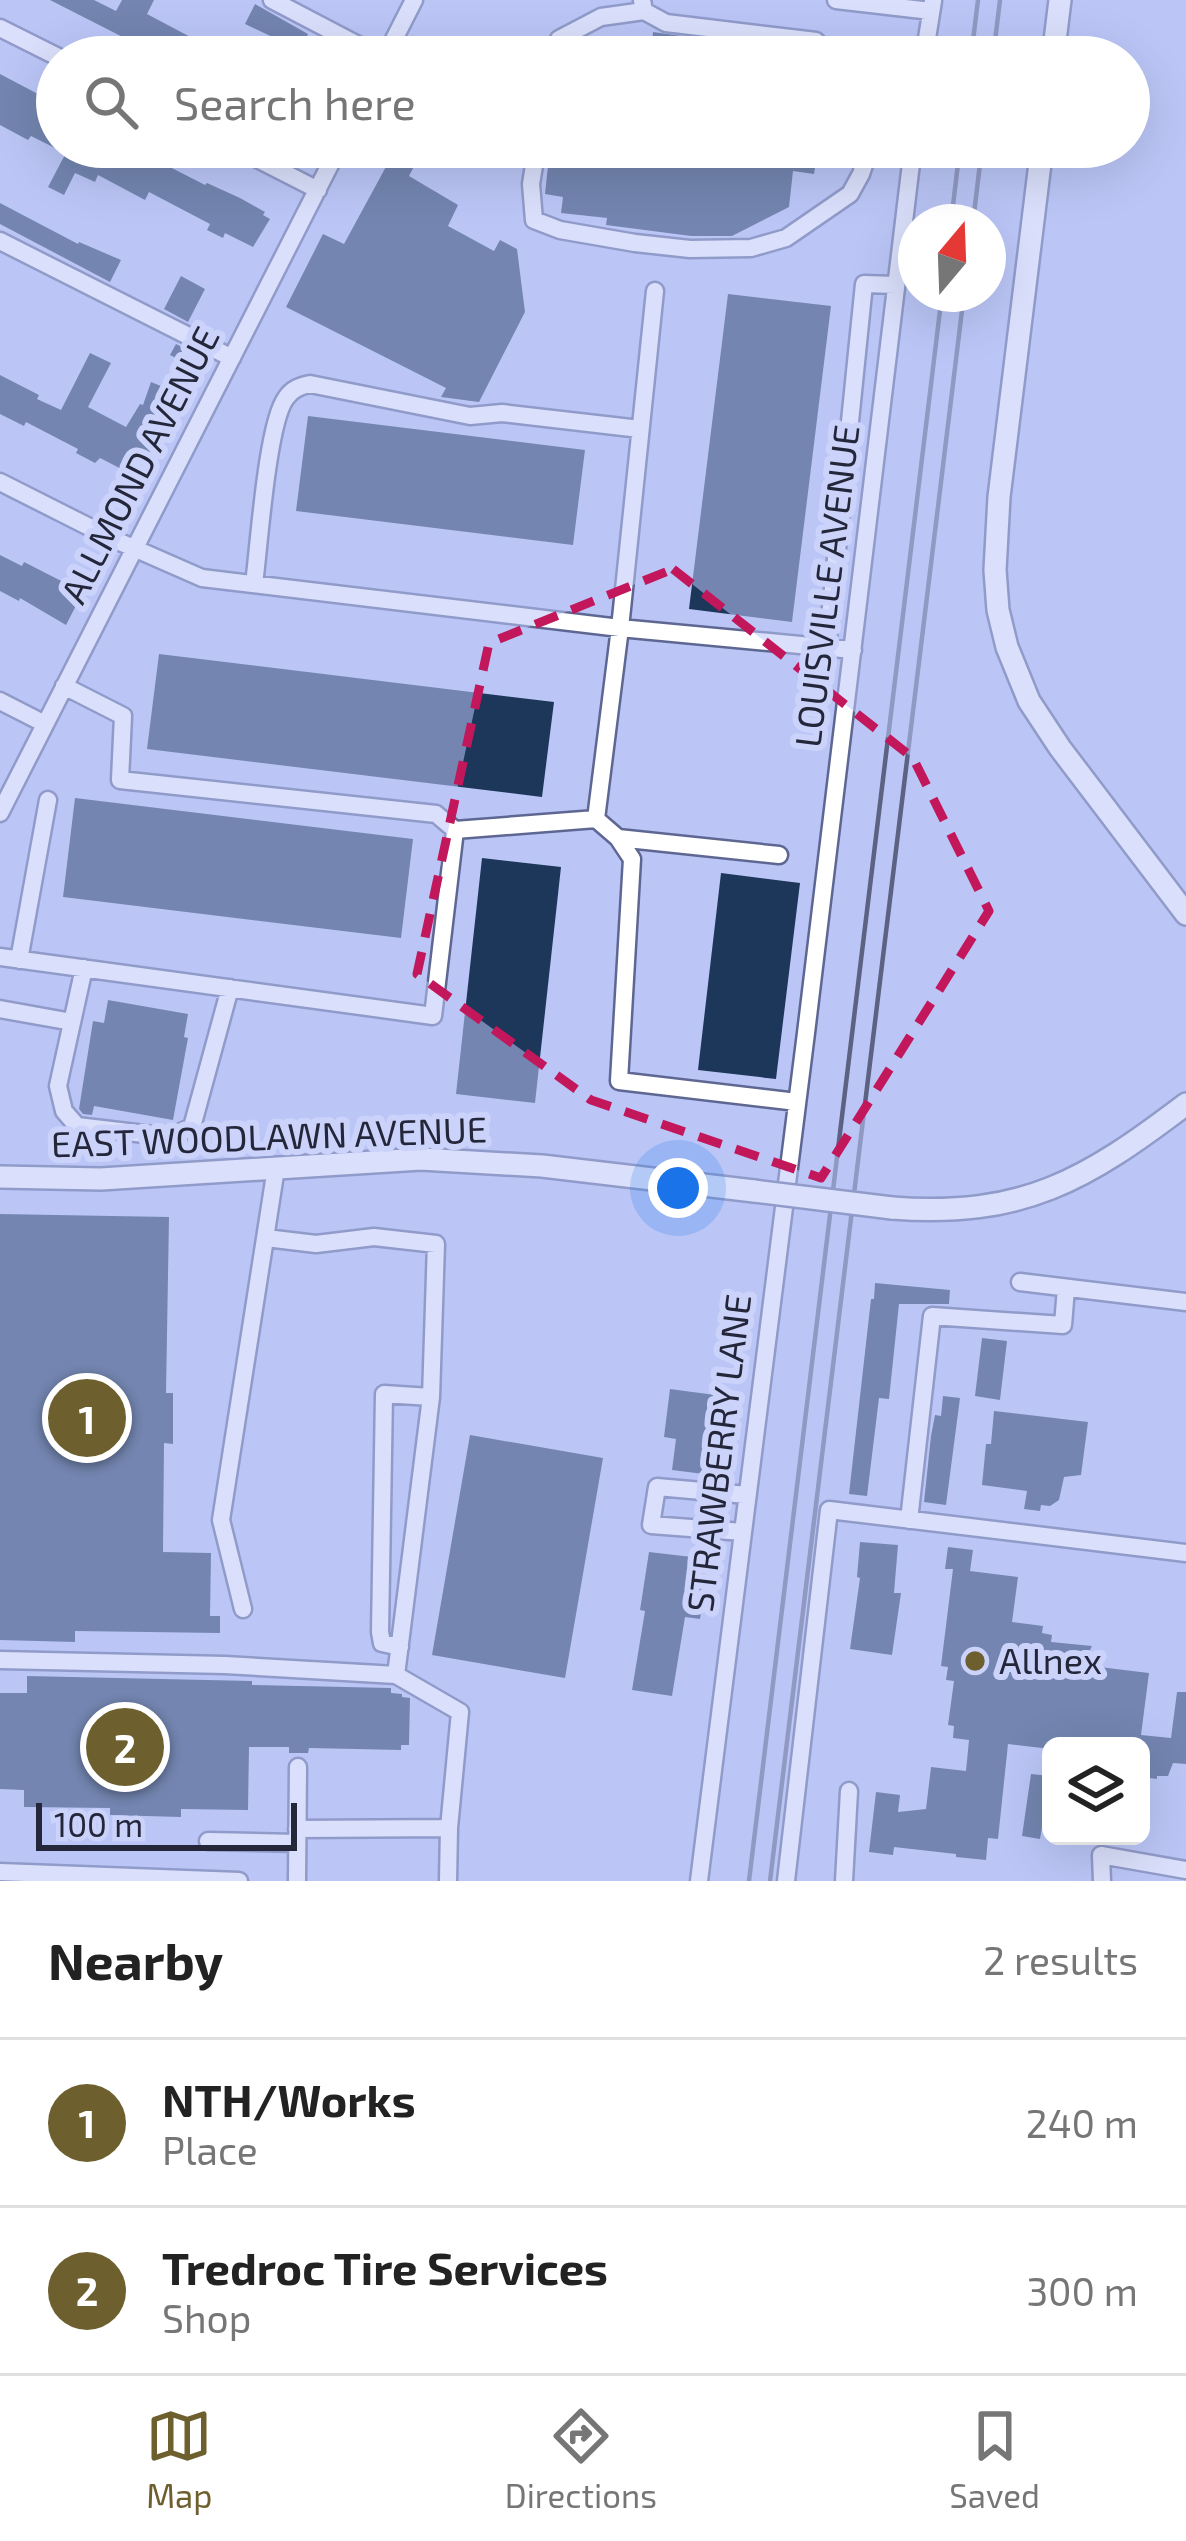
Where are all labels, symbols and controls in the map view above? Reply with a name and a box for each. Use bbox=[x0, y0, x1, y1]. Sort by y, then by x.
search box bbox=[36, 36, 1150, 168]
icon: search bbox=[78, 69, 144, 135]
text: Search here bbox=[174, 75, 416, 129]
north arrow bbox=[898, 204, 1006, 312]
street label: ALLMOND AVENUE bbox=[50, 319, 227, 610]
street label: LOUISVILLE AVENUE bbox=[784, 422, 867, 749]
street label: EAST WOODLAWN AVENUE bbox=[50, 1106, 488, 1165]
your location bbox=[648, 1158, 708, 1218]
street label: STRAWBERRY LANE bbox=[677, 1292, 758, 1614]
pin: 1 bbox=[48, 1373, 126, 1463]
place label: Allnex bbox=[999, 1638, 1102, 1681]
marker: Allnex bbox=[962, 1648, 988, 1674]
pin: 2 bbox=[86, 1702, 164, 1792]
map controls bbox=[1042, 1737, 1150, 1845]
button: layers bbox=[1042, 1737, 1150, 1845]
scale bar bbox=[36, 1797, 297, 1850]
text: 100 m bbox=[54, 1804, 143, 1844]
text: Nearby bbox=[48, 1929, 223, 1990]
text: 2 results bbox=[983, 1936, 1138, 1983]
text: NTH/Works bbox=[162, 2072, 416, 2126]
text: 1 bbox=[79, 2099, 95, 2146]
text: 240 m bbox=[1026, 2099, 1138, 2146]
text: Place bbox=[162, 2126, 258, 2173]
text: Tredroc Tire Services bbox=[162, 2240, 608, 2294]
text: 2 bbox=[76, 2267, 98, 2314]
text: 300 m bbox=[1026, 2267, 1138, 2314]
text: Shop bbox=[162, 2294, 251, 2341]
tab: Map bbox=[146, 2403, 212, 2515]
tab: Directions bbox=[505, 2403, 657, 2515]
tab: Saved bbox=[949, 2403, 1040, 2515]

